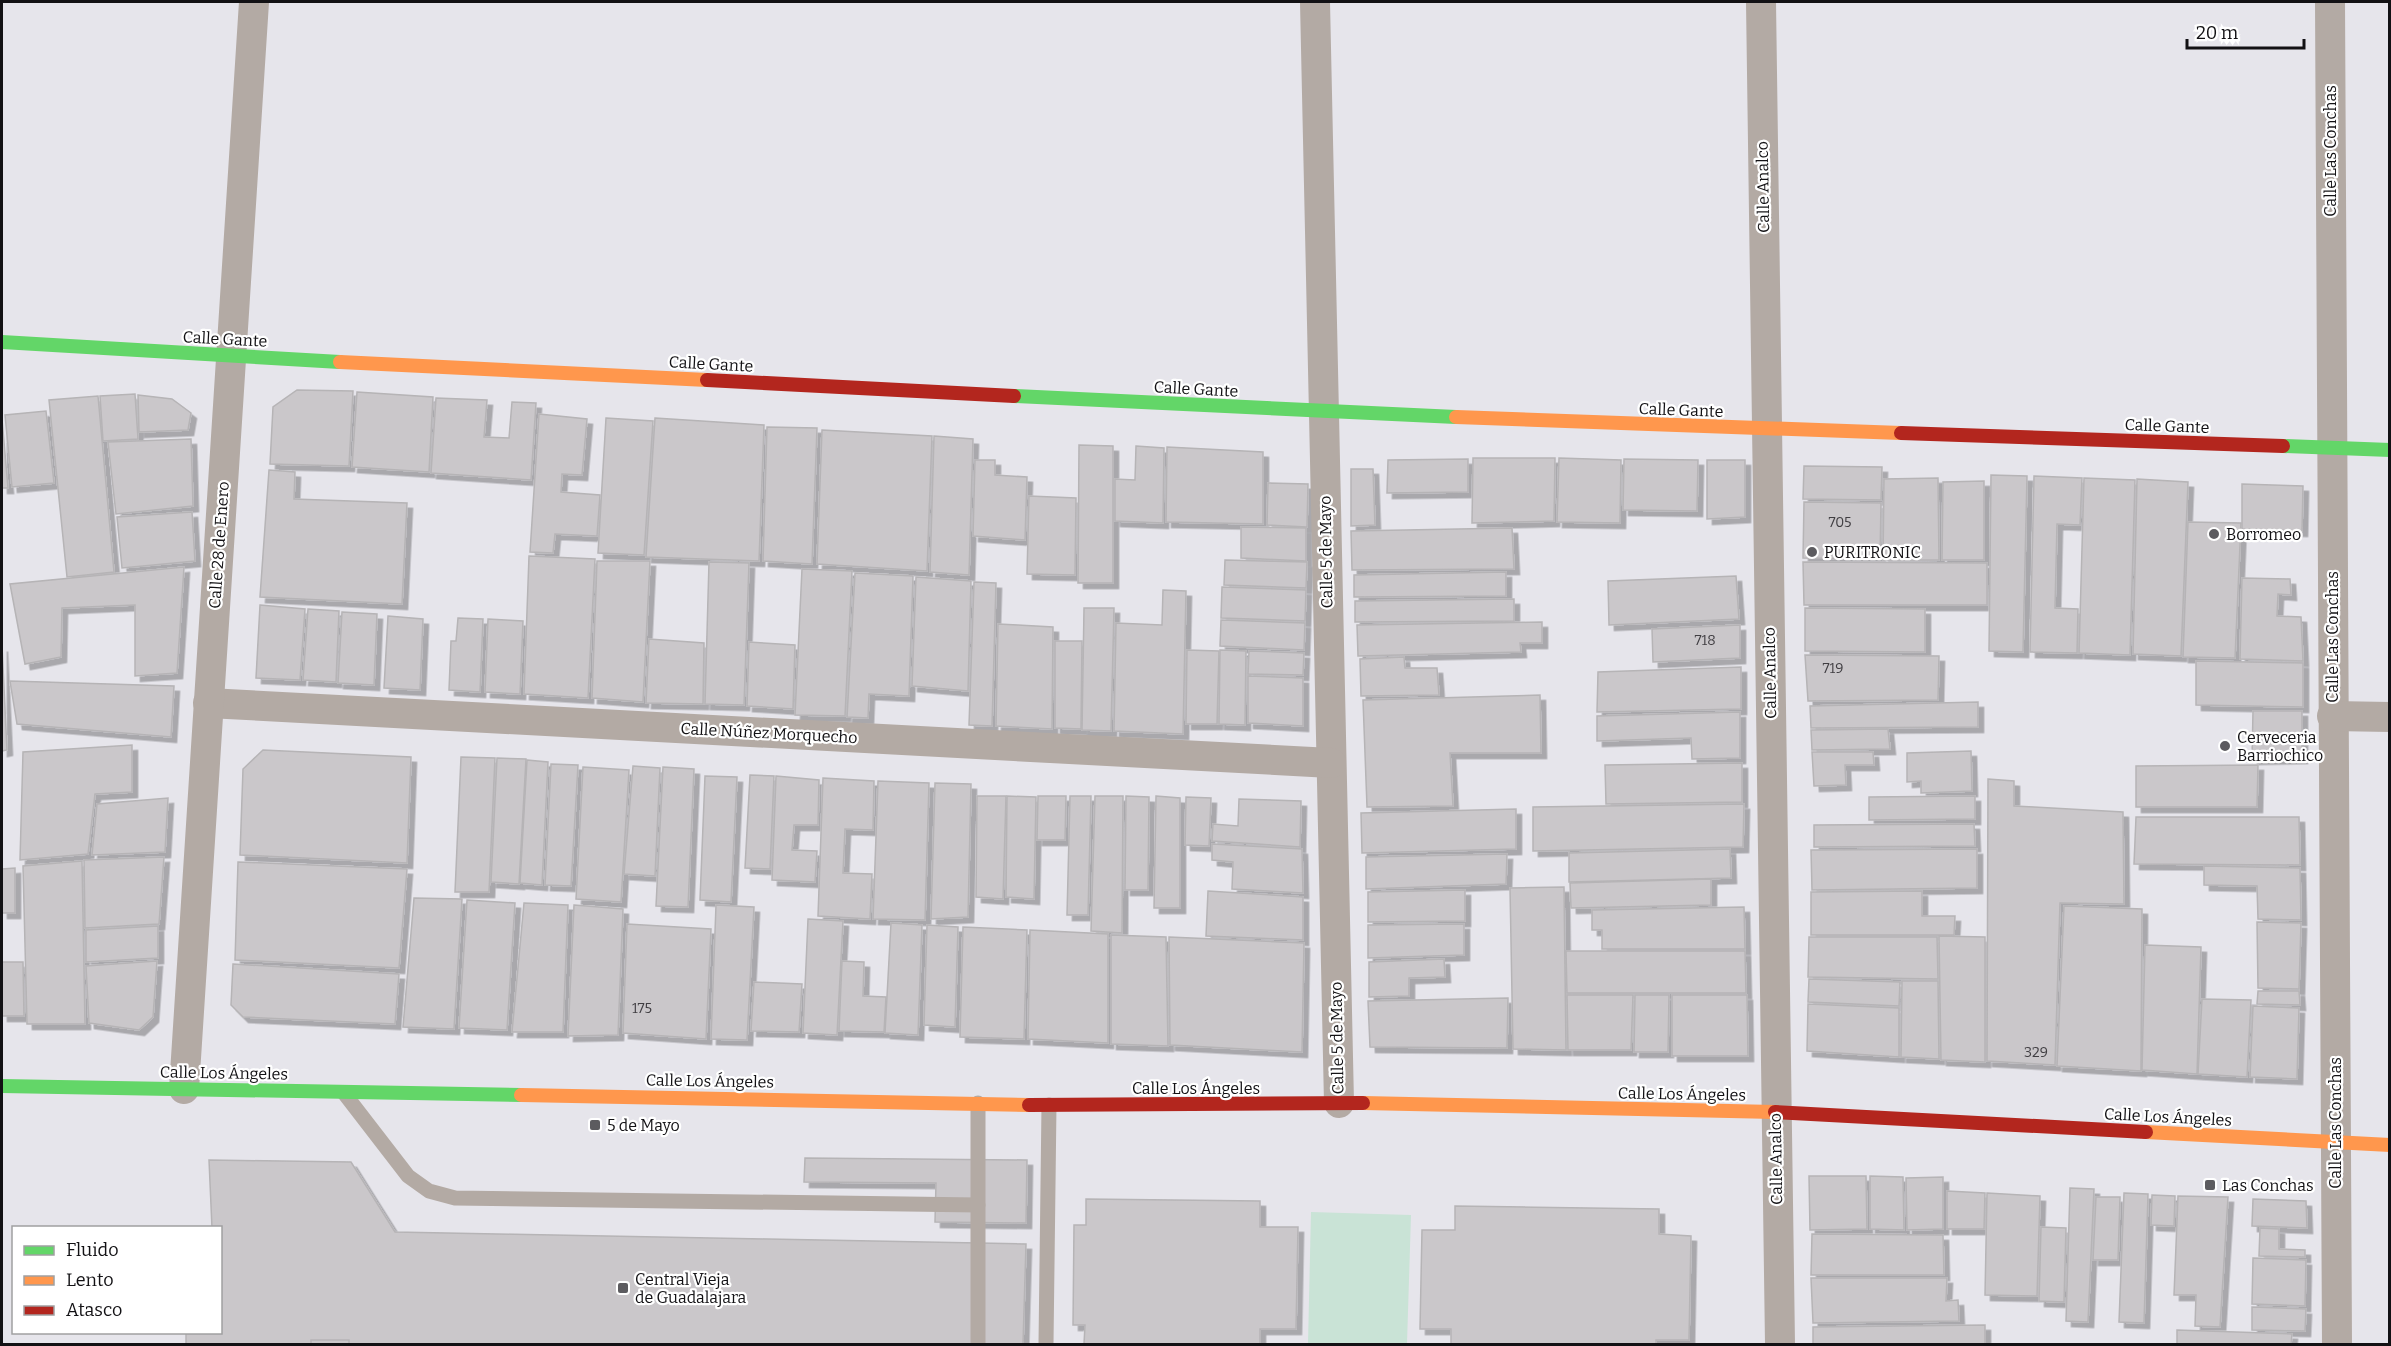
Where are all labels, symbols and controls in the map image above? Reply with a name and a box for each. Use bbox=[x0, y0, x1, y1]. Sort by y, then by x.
scale bar bbox=[2187, 12, 2304, 50]
text: 20 m bbox=[2196, 22, 2238, 44]
street label: Calle Las Conchas bbox=[2321, 85, 2340, 217]
street label: Calle Analco bbox=[1753, 141, 1773, 233]
street label: Calle Gante bbox=[182, 327, 268, 351]
street label: Calle Gante bbox=[668, 352, 754, 376]
street label: Calle Gante bbox=[1153, 377, 1239, 401]
street label: Calle Gante bbox=[1638, 399, 1724, 421]
street label: Calle Gante bbox=[2124, 415, 2210, 437]
street label: Calle 28 de Enero bbox=[205, 481, 233, 609]
street label: Calle 5 de Mayo bbox=[1316, 495, 1336, 609]
house number: 705 bbox=[1828, 514, 1852, 531]
place label: Borromeo bbox=[2226, 525, 2301, 544]
marker: Borromeo bbox=[2207, 527, 2221, 541]
place label: PURITRONIC bbox=[1824, 543, 1921, 562]
marker: PURITRONIC bbox=[1805, 545, 1819, 559]
street label: Calle Las Conchas bbox=[2323, 571, 2342, 703]
street label: Calle Analco bbox=[1760, 627, 1780, 719]
house number: 718 bbox=[1694, 632, 1716, 649]
house number: 719 bbox=[1822, 660, 1844, 677]
street label: Calle Núñez Morquecho bbox=[680, 719, 858, 747]
place label: Cerveceria Barriochico bbox=[2237, 728, 2323, 765]
marker: Cerveceria Barriochico bbox=[2218, 739, 2232, 753]
street label: Calle 5 de Mayo bbox=[1327, 981, 1347, 1095]
house number: 175 bbox=[632, 1000, 652, 1017]
house number: 329 bbox=[2024, 1044, 2048, 1061]
street label: Calle Las Conchas bbox=[2326, 1057, 2345, 1189]
street label: Calle Los Ángeles bbox=[160, 1061, 288, 1084]
street label: Calle Los Ángeles bbox=[646, 1069, 774, 1092]
street label: Calle Los Ángeles bbox=[1132, 1078, 1260, 1098]
street label: Calle Los Ángeles bbox=[1618, 1082, 1746, 1105]
street label: Calle Los Ángeles bbox=[2103, 1103, 2233, 1130]
street label: Calle Analco bbox=[1766, 1113, 1786, 1205]
place label: 5 de Mayo bbox=[607, 1116, 680, 1135]
marker: 5 de Mayo bbox=[588, 1118, 602, 1132]
place label: Las Conchas bbox=[2222, 1176, 2314, 1195]
marker: Las Conchas bbox=[2203, 1178, 2217, 1192]
legend bbox=[12, 1226, 222, 1334]
text: Fluido bbox=[66, 1239, 119, 1261]
text: Lento bbox=[66, 1269, 114, 1291]
place label: Central Vieja de Guadalajara bbox=[635, 1270, 747, 1307]
marker: Central Vieja de Guadalajara bbox=[616, 1281, 630, 1295]
text: Atasco bbox=[66, 1299, 122, 1321]

